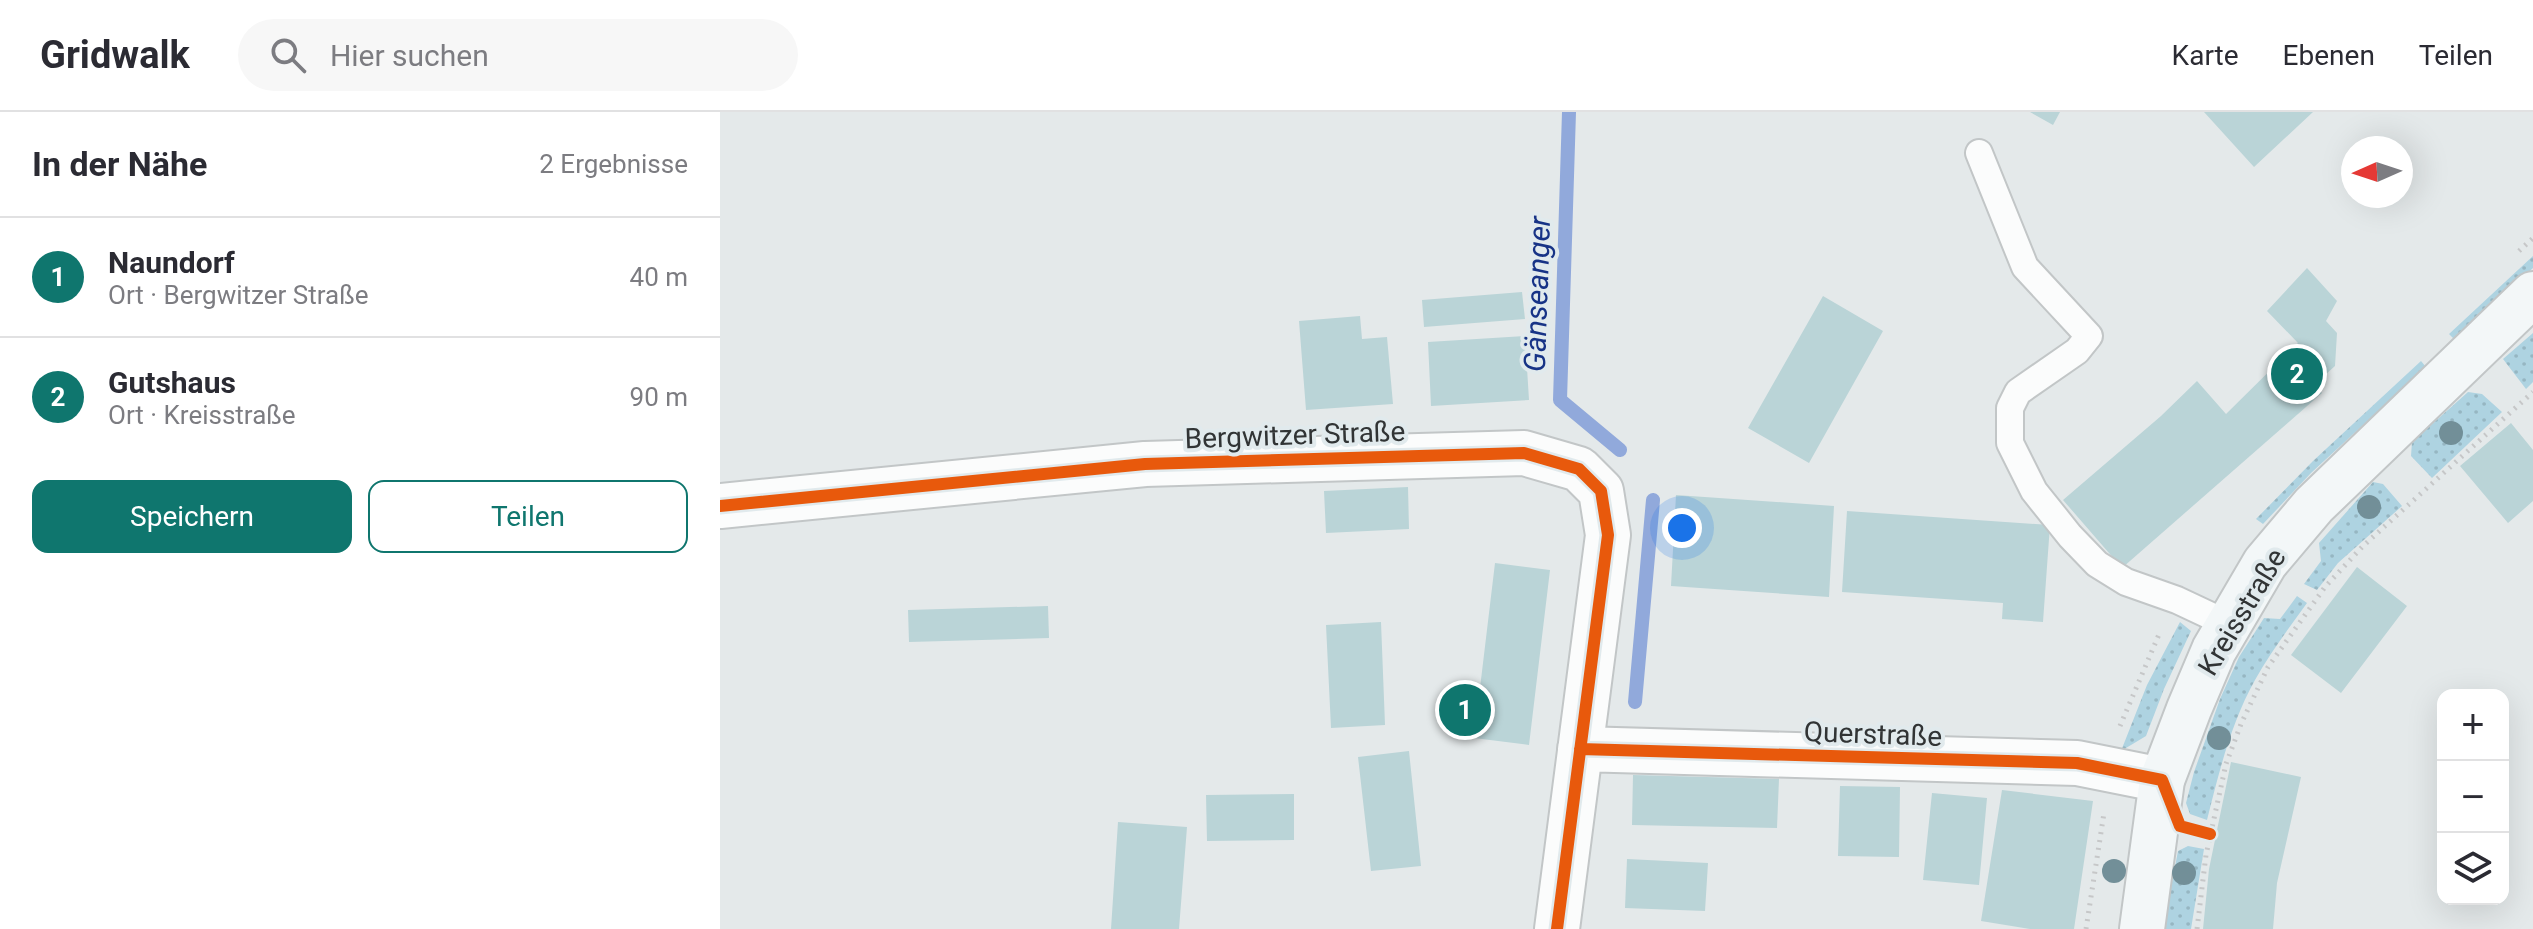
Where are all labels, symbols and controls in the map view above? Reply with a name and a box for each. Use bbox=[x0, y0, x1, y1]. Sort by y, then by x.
search box bbox=[238, 19, 798, 91]
text: Gridwalk bbox=[40, 33, 190, 77]
icon: search bbox=[266, 33, 310, 77]
text: Hier suchen bbox=[330, 38, 489, 73]
text: Karte bbox=[2172, 39, 2239, 72]
text: Ebenen bbox=[2283, 39, 2375, 72]
text: Teilen bbox=[2419, 39, 2493, 72]
north arrow bbox=[2341, 136, 2413, 208]
text: In der Nähe bbox=[32, 144, 207, 184]
text: 2 Ergebnisse bbox=[539, 149, 688, 179]
water label: Gänseanger bbox=[1517, 214, 1557, 372]
text: Naundorf bbox=[108, 245, 235, 280]
text: 1 bbox=[51, 262, 65, 292]
text: 40 m bbox=[630, 262, 688, 292]
text: Ort · Bergwitzer Straße bbox=[108, 280, 368, 310]
pin: 2 bbox=[2271, 344, 2323, 404]
text: Gutshaus bbox=[108, 365, 236, 400]
text: 2 bbox=[51, 382, 65, 412]
text: 90 m bbox=[630, 382, 688, 412]
text: Ort · Kreisstraße bbox=[108, 400, 296, 430]
street label: Bergwitzer Straße bbox=[1184, 415, 1406, 455]
button: Speichern bbox=[32, 480, 352, 553]
button: Teilen bbox=[368, 480, 688, 553]
your location bbox=[1662, 508, 1702, 548]
street label: Kreisstraße bbox=[2191, 543, 2293, 681]
pin: 1 bbox=[1439, 680, 1491, 740]
map controls bbox=[2437, 689, 2509, 905]
button: + bbox=[2437, 689, 2509, 761]
street label: Querstraße bbox=[1803, 715, 1943, 753]
button: − bbox=[2437, 761, 2509, 833]
button: layers bbox=[2437, 833, 2509, 905]

